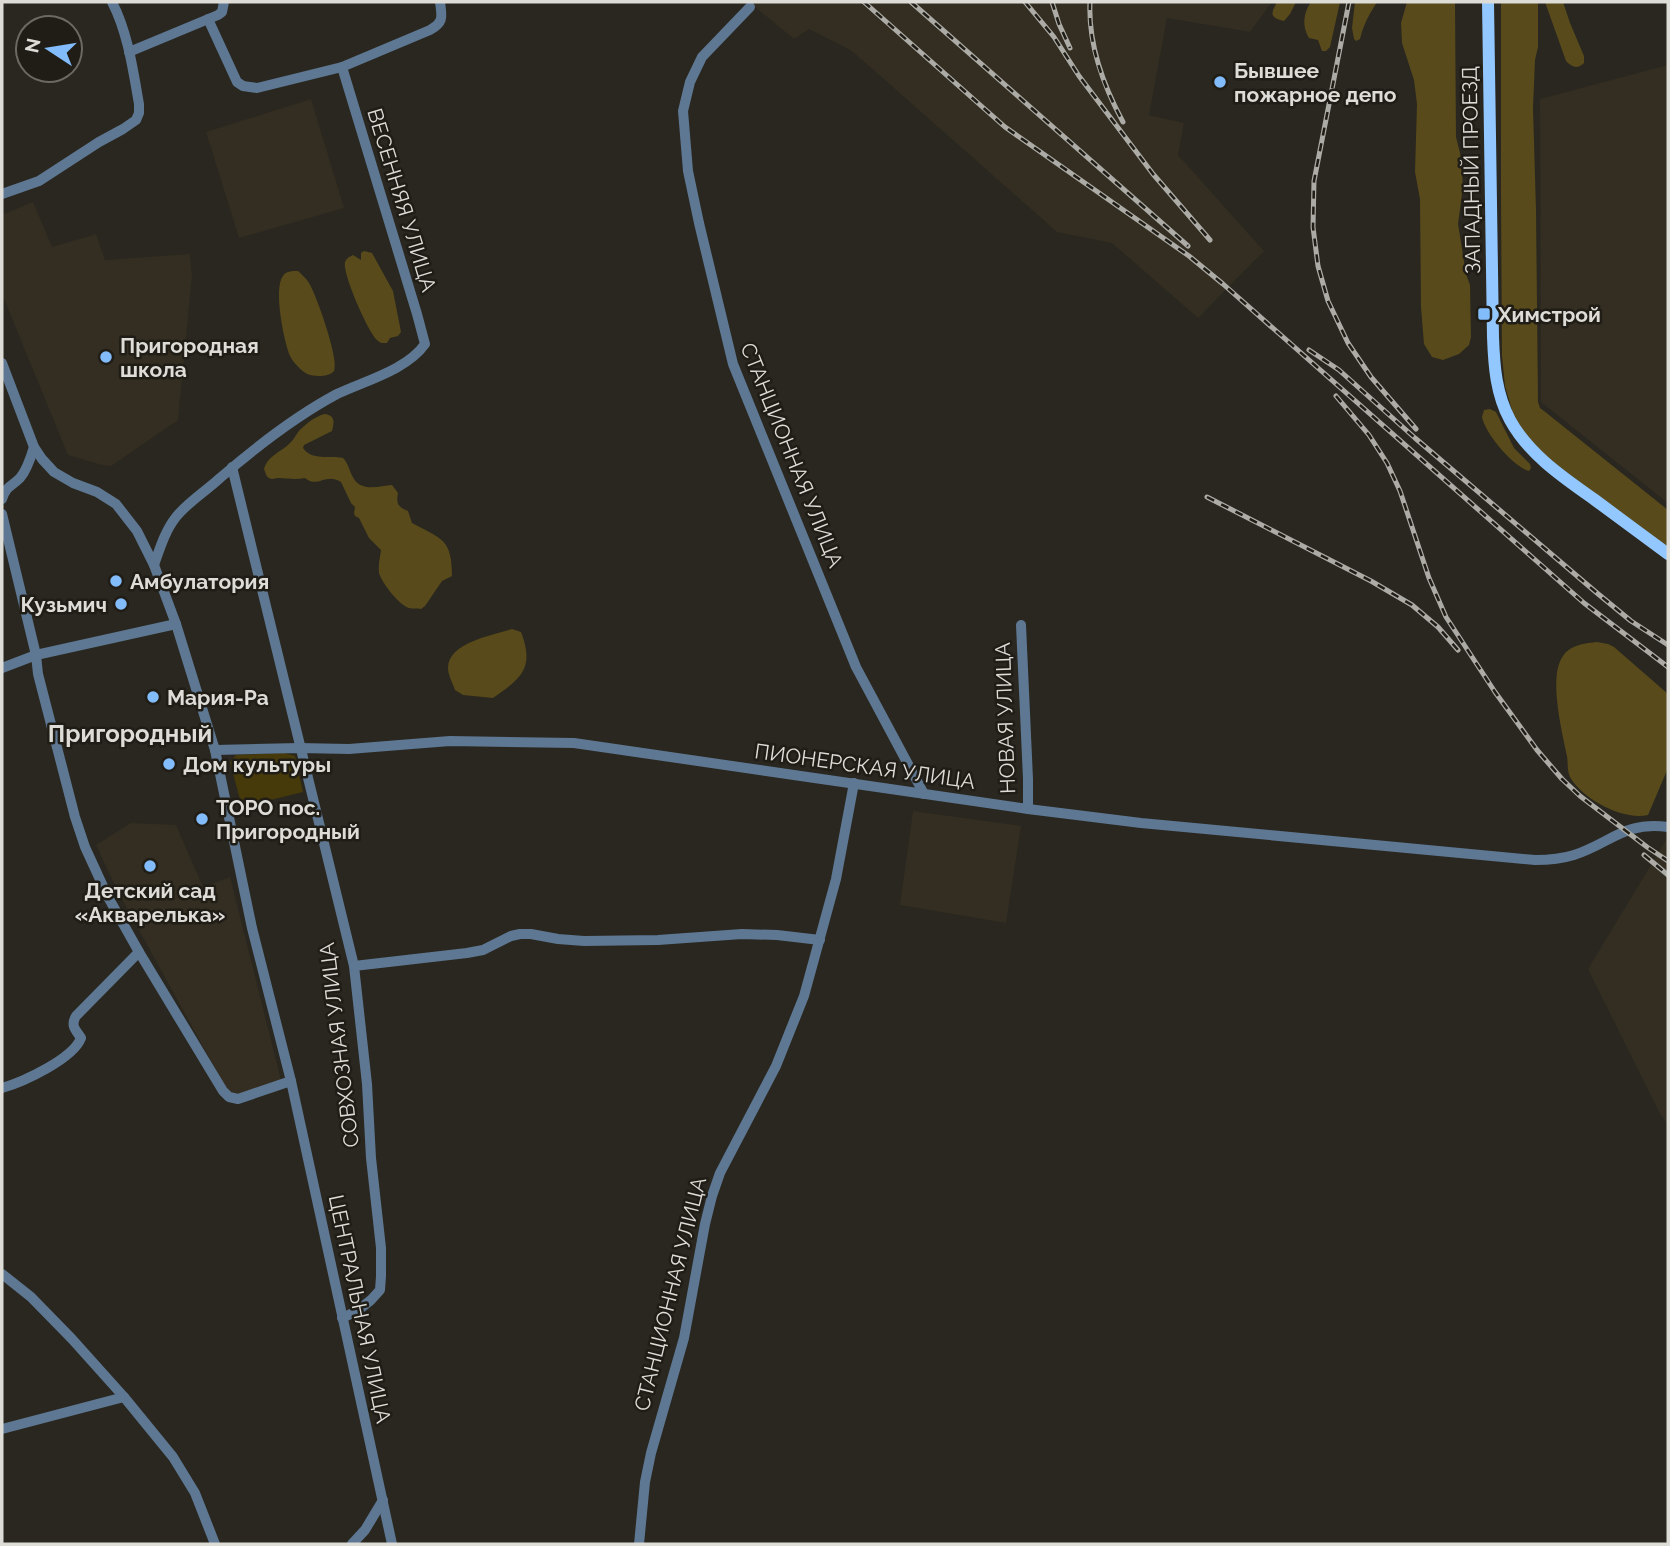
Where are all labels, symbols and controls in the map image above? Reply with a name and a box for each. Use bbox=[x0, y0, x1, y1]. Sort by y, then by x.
north arrow bbox=[14, 14, 84, 84]
text: N bbox=[20, 36, 45, 55]
place label: Бывшее пожарное депо bbox=[1234, 58, 1397, 107]
street label: ЗАПАДНЫЙ ПРОЕЗД bbox=[1457, 66, 1485, 274]
marker: Бывшее пожарное депо bbox=[1212, 74, 1228, 90]
street label: ВЕСЕННЯЯ УЛИЦА bbox=[362, 105, 442, 295]
place label: Химстрой bbox=[1497, 302, 1601, 327]
marker: Химстрой bbox=[1476, 306, 1492, 322]
place label: Пригородная школа bbox=[120, 333, 259, 382]
street label: СТАНЦИОННАЯ УЛИЦА bbox=[735, 339, 849, 571]
marker: Пригородная школа bbox=[98, 349, 114, 365]
place label: Амбулатория bbox=[130, 569, 269, 594]
marker: Амбулатория bbox=[108, 573, 124, 589]
place label: Кузьмич bbox=[21, 592, 107, 617]
marker: Кузьмич bbox=[113, 596, 129, 612]
street label: НОВАЯ УЛИЦА bbox=[990, 642, 1020, 794]
place label: Мария-Ра bbox=[167, 685, 269, 710]
marker: Мария-Ра bbox=[145, 689, 161, 705]
district label: Пригородный bbox=[48, 719, 212, 748]
street label: ПИОНЕРСКАЯ УЛИЦА bbox=[753, 738, 977, 794]
place label: Дом культуры bbox=[183, 752, 331, 777]
marker: Дом культуры bbox=[161, 756, 177, 772]
place label: ТОРО пос. Пригородный bbox=[216, 795, 360, 844]
marker: ТОРО пос. Пригородный bbox=[194, 811, 210, 827]
marker: Детский сад «Акварелька» bbox=[142, 858, 158, 874]
place label: Детский сад «Акварелька» bbox=[75, 878, 225, 927]
street label: СОВХОЗНАЯ УЛИЦА bbox=[314, 941, 364, 1149]
street label: СТАНЦИОННАЯ УЛИЦА bbox=[629, 1174, 711, 1414]
street label: ЦЕНТРАЛЬНАЯ УЛИЦА bbox=[324, 1192, 396, 1426]

